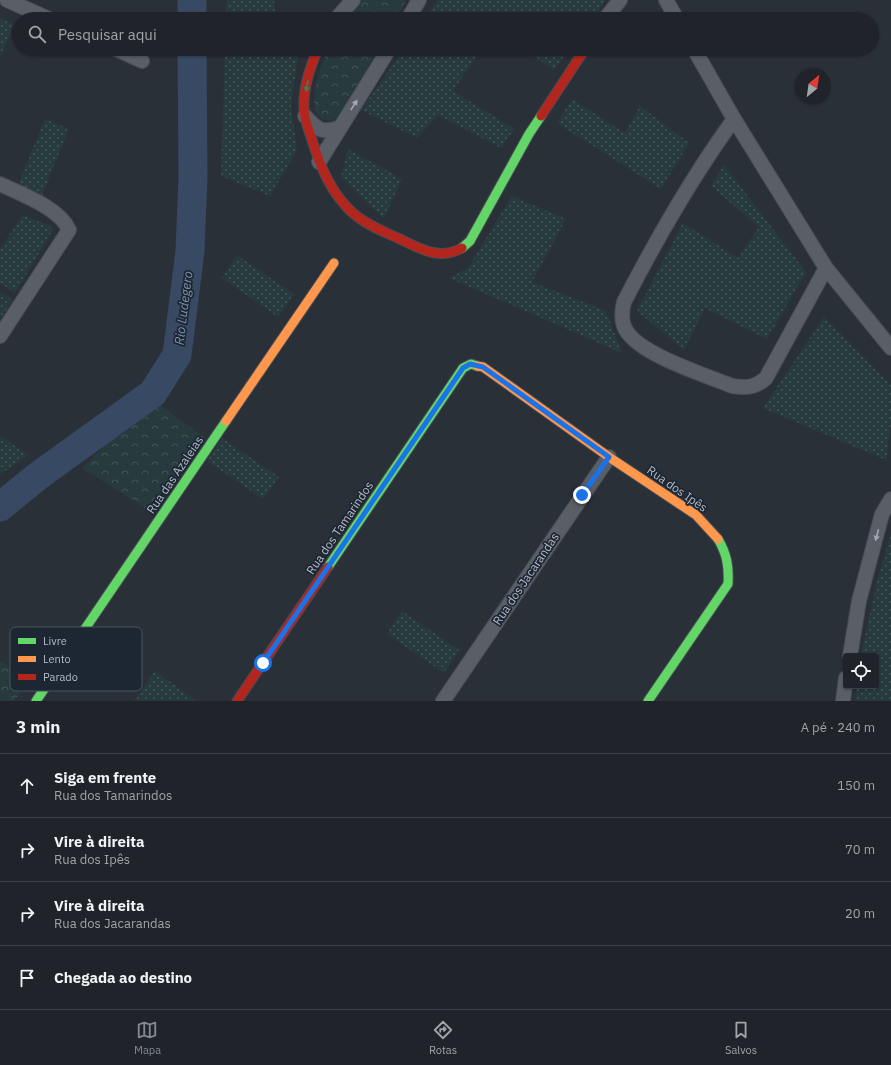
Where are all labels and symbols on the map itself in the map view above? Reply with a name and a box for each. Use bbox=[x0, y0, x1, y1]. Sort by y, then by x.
north arrow bbox=[795, 68, 831, 104]
one-way arrow bbox=[304, 80, 310, 92]
one-way arrow bbox=[351, 99, 358, 111]
water label: Rio Ludegero bbox=[171, 270, 196, 346]
street label: Rua das Azaleias bbox=[143, 433, 206, 517]
street label: Rua dos Ipês bbox=[644, 462, 710, 515]
street label: Rua dos Tamarindos bbox=[303, 478, 376, 577]
route end bbox=[573, 486, 591, 504]
one-way arrow bbox=[873, 528, 879, 541]
street label: Rua dos Jacarandas bbox=[489, 530, 562, 628]
legend bbox=[10, 627, 142, 691]
text: Livre bbox=[43, 634, 67, 648]
text: Lento bbox=[43, 652, 71, 666]
route start bbox=[254, 654, 272, 672]
text: Parado bbox=[43, 670, 78, 684]

